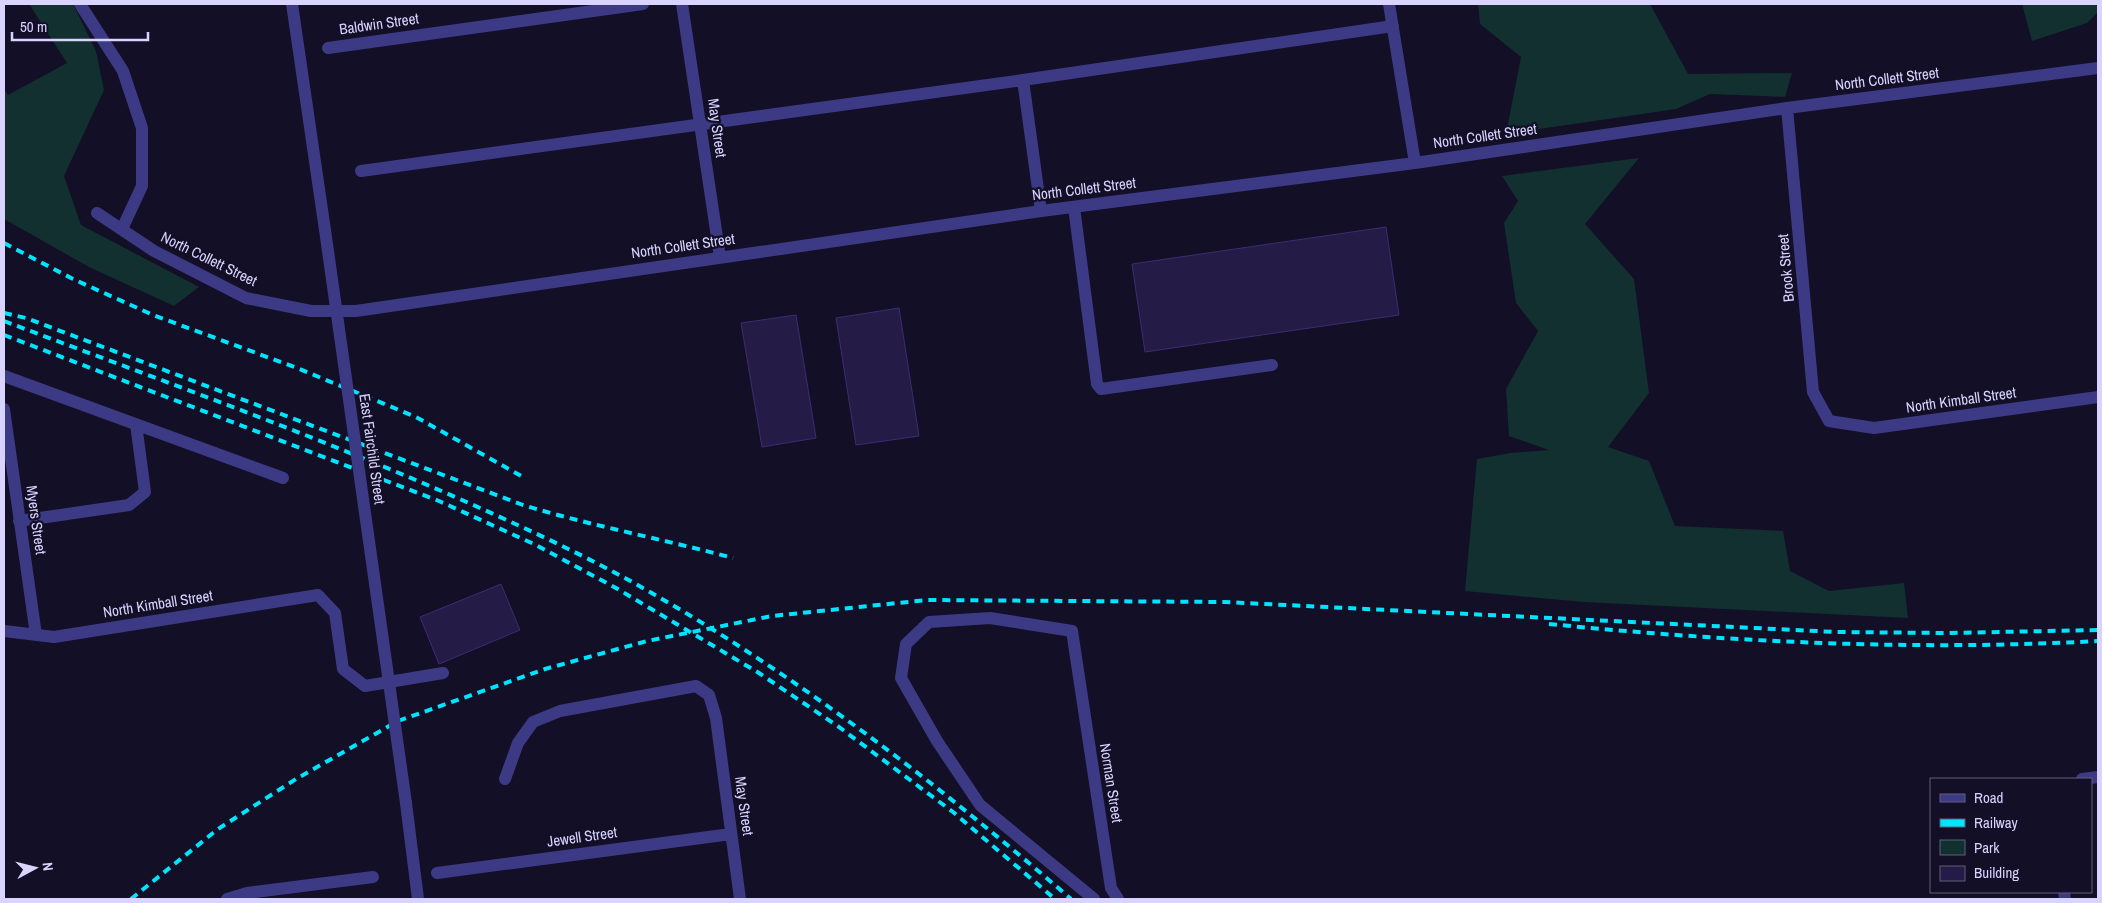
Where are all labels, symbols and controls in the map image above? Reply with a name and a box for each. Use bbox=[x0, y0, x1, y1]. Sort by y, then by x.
street label: Baldwin Street bbox=[338, 7, 421, 39]
scale bar bbox=[12, 10, 149, 42]
text: 50 m bbox=[20, 16, 47, 37]
street label: North Collett Street bbox=[1834, 62, 1941, 95]
street label: May Street bbox=[703, 97, 732, 159]
street label: North Collett Street bbox=[1432, 118, 1539, 153]
street label: North Collett Street bbox=[1031, 172, 1138, 205]
street label: North Collett Street bbox=[158, 226, 261, 291]
street label: North Collett Street bbox=[630, 228, 737, 263]
street label: Brook Street bbox=[1772, 232, 1799, 303]
street label: North Kimball Street bbox=[1905, 381, 2018, 418]
street label: East Fairchild Street bbox=[354, 392, 391, 506]
street label: Myers Street bbox=[21, 484, 52, 556]
street label: North Kimball Street bbox=[102, 584, 215, 623]
street label: Norman Street bbox=[1095, 742, 1128, 825]
street label: May Street bbox=[730, 775, 759, 837]
legend bbox=[1930, 778, 2092, 893]
text: Road bbox=[1974, 787, 2003, 808]
text: Railway bbox=[1974, 812, 2019, 833]
street label: Jewell Street bbox=[546, 821, 619, 852]
text: Park bbox=[1974, 837, 2000, 858]
north arrow bbox=[10, 843, 60, 893]
text: N bbox=[38, 861, 57, 872]
text: Building bbox=[1974, 862, 2019, 883]

